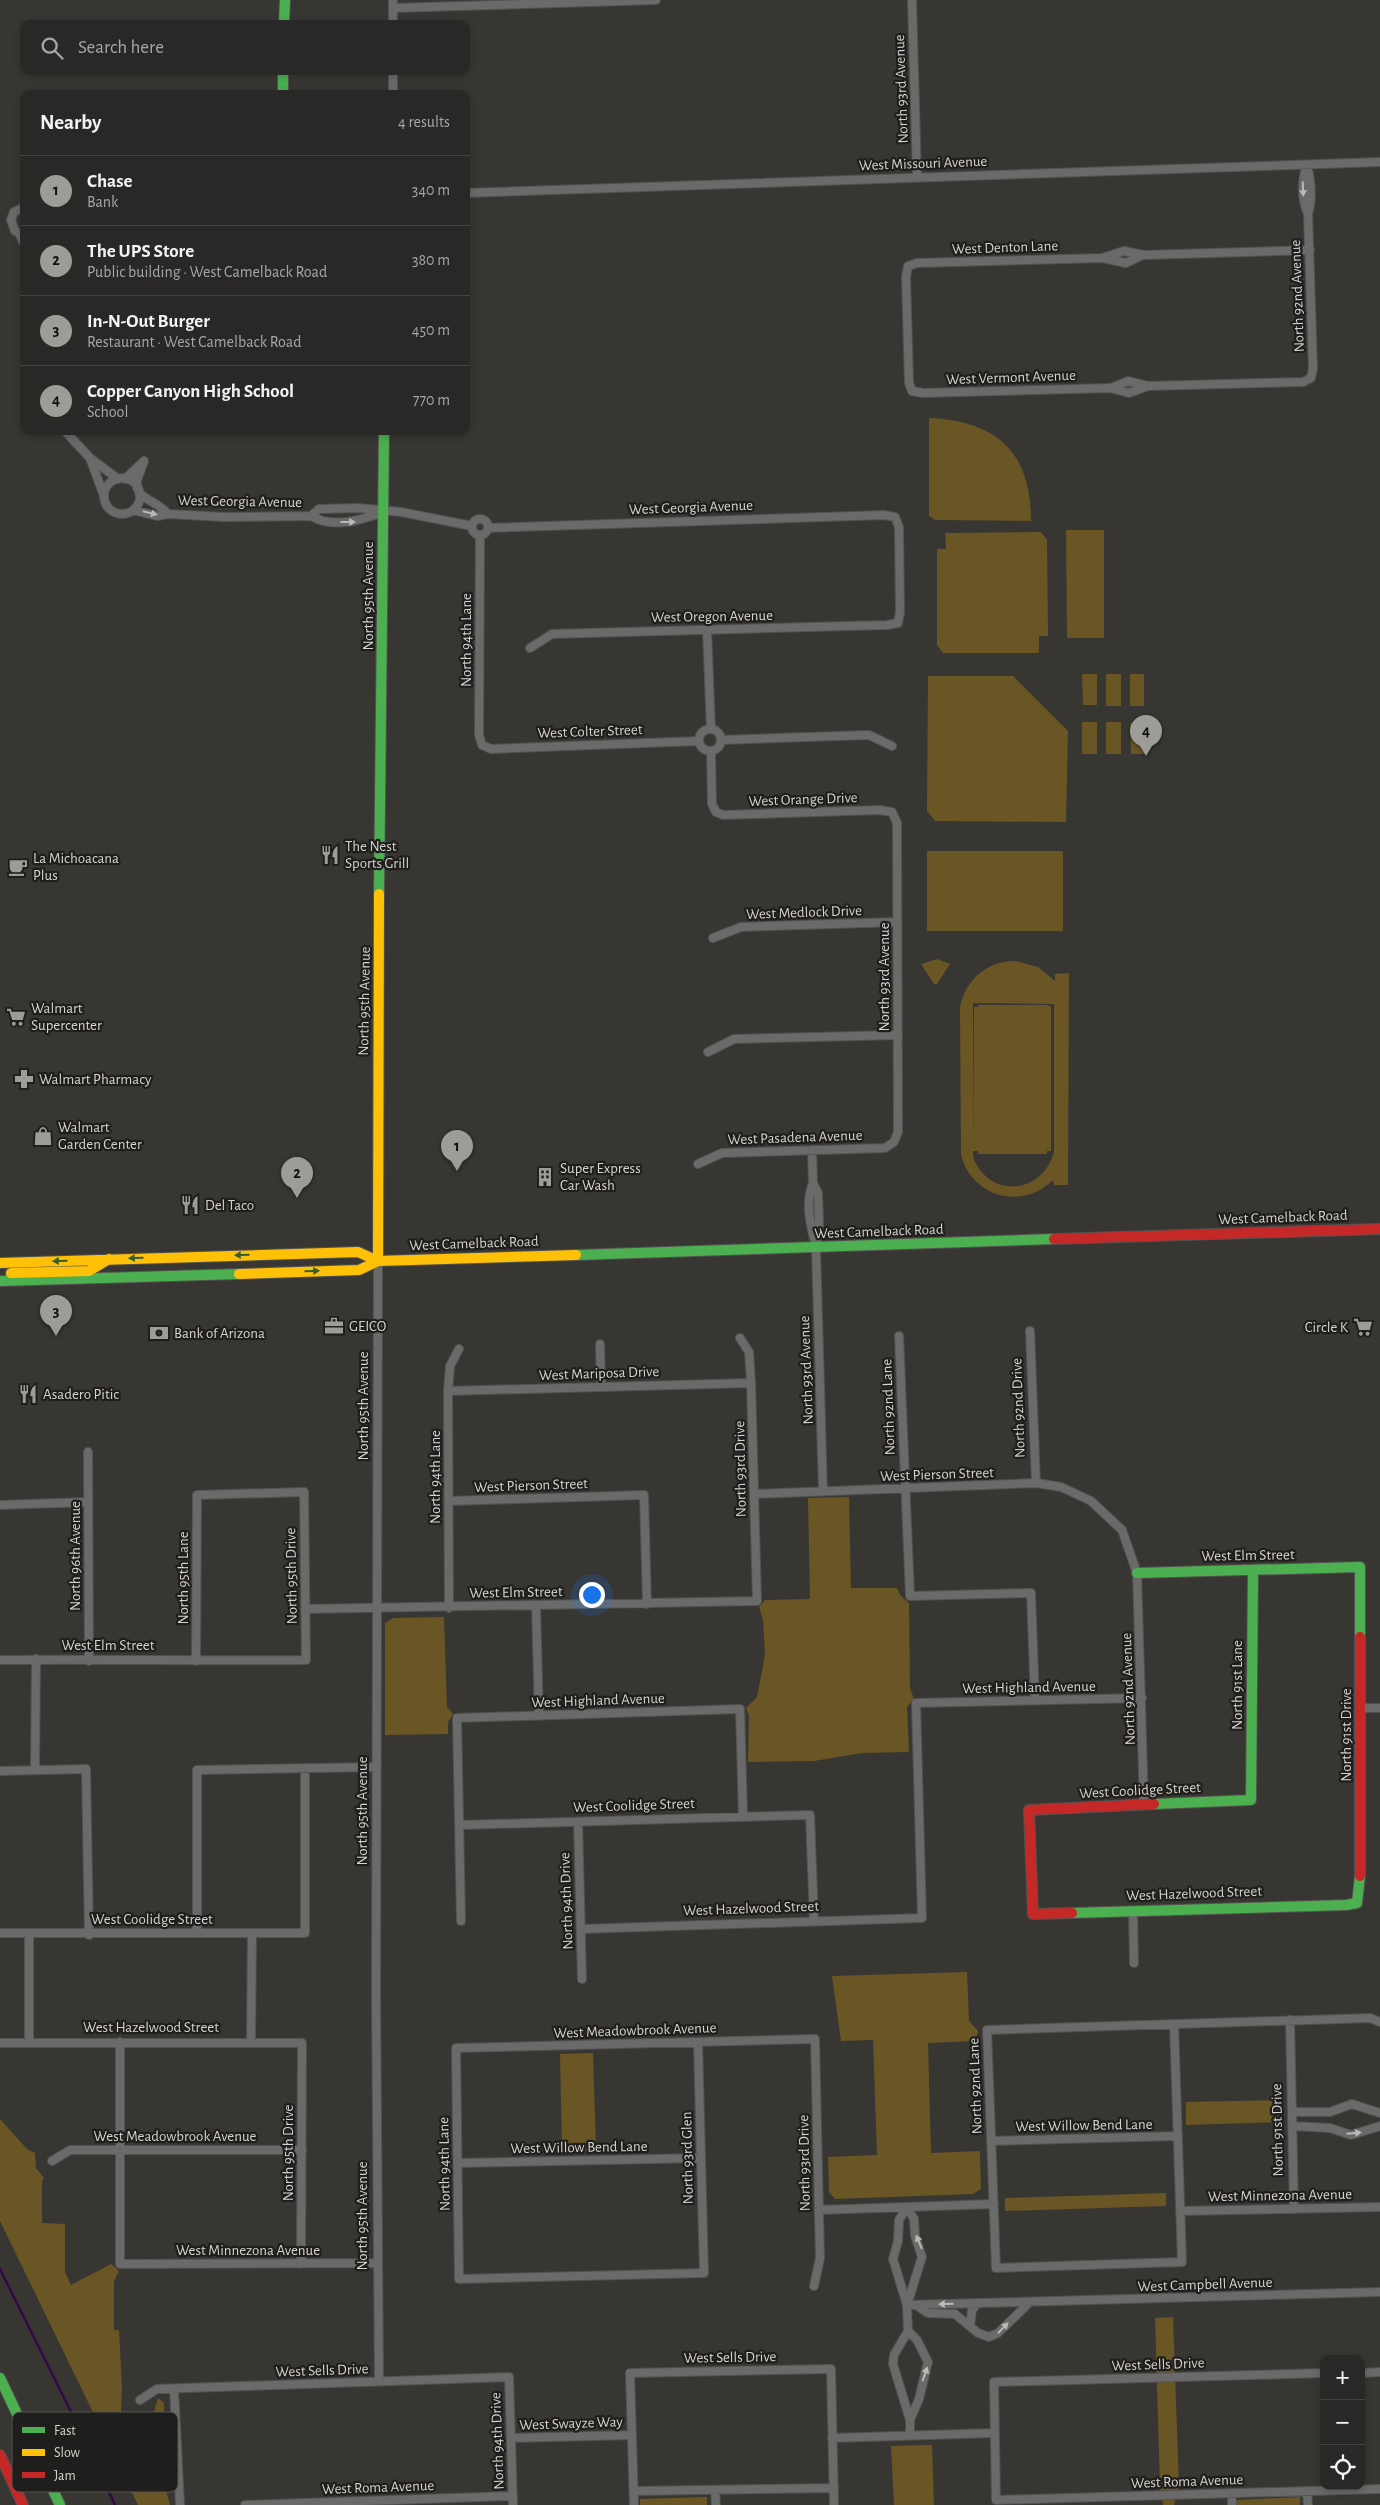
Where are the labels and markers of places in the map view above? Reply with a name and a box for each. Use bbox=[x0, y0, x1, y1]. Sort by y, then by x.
pin: 4 bbox=[1130, 715, 1162, 756]
place label: The Nest Sports Grill bbox=[345, 839, 409, 871]
restaurant icon: The Nest Sports Grill bbox=[319, 844, 341, 866]
place label: La Michoacana Plus bbox=[33, 851, 119, 883]
cafe icon: La Michoacana Plus bbox=[7, 856, 29, 878]
place label: Walmart Supercenter bbox=[31, 1001, 102, 1033]
supermarket icon: Walmart Supercenter bbox=[5, 1006, 27, 1028]
pharmacy icon: Walmart Pharmacy bbox=[13, 1068, 35, 1090]
place label: Walmart Pharmacy bbox=[39, 1072, 152, 1087]
place label: Walmart Garden Center bbox=[58, 1120, 142, 1152]
shop icon: Walmart Garden Center bbox=[32, 1125, 54, 1147]
pin: 1 bbox=[441, 1130, 473, 1171]
pin: 2 bbox=[281, 1157, 313, 1198]
place label: Super Express Car Wash bbox=[560, 1161, 641, 1193]
building icon: Super Express Car Wash bbox=[534, 1166, 556, 1188]
restaurant icon: Del Taco bbox=[179, 1194, 201, 1216]
place label: Del Taco bbox=[205, 1198, 254, 1213]
pin: 3 bbox=[40, 1295, 72, 1336]
office icon: GEICO bbox=[323, 1315, 345, 1337]
supermarket icon: Circle K bbox=[1352, 1316, 1374, 1338]
place label: GEICO bbox=[349, 1319, 386, 1334]
place label: Circle K bbox=[1305, 1320, 1349, 1335]
bank icon: Bank of Arizona bbox=[148, 1322, 170, 1344]
place label: Bank of Arizona bbox=[174, 1326, 265, 1341]
restaurant icon: Asadero Pitic bbox=[17, 1383, 39, 1405]
place label: Asadero Pitic bbox=[43, 1387, 119, 1402]

